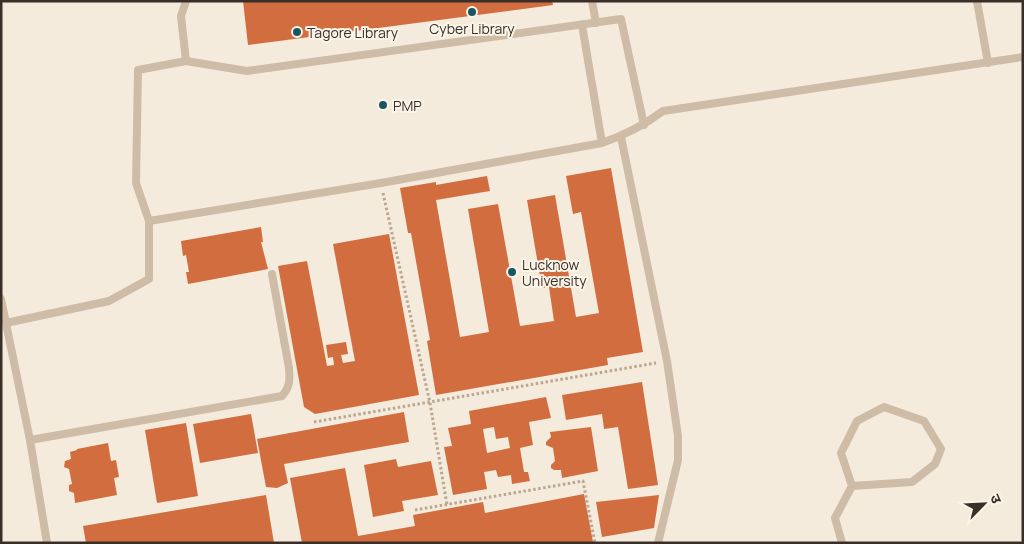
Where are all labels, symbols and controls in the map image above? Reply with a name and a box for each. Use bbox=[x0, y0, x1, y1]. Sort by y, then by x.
marker: Cyber Library bbox=[466, 6, 478, 18]
place label: Cyber Library bbox=[429, 19, 515, 38]
place label: Tagore Library bbox=[307, 23, 399, 42]
marker: Tagore Library bbox=[291, 26, 303, 38]
place label: PMP bbox=[393, 96, 422, 115]
marker: PMP bbox=[377, 99, 389, 111]
place label: Lucknow University bbox=[522, 255, 587, 290]
marker: Lucknow University bbox=[506, 266, 518, 278]
north arrow bbox=[959, 479, 1009, 529]
text: उ bbox=[986, 491, 1007, 507]

